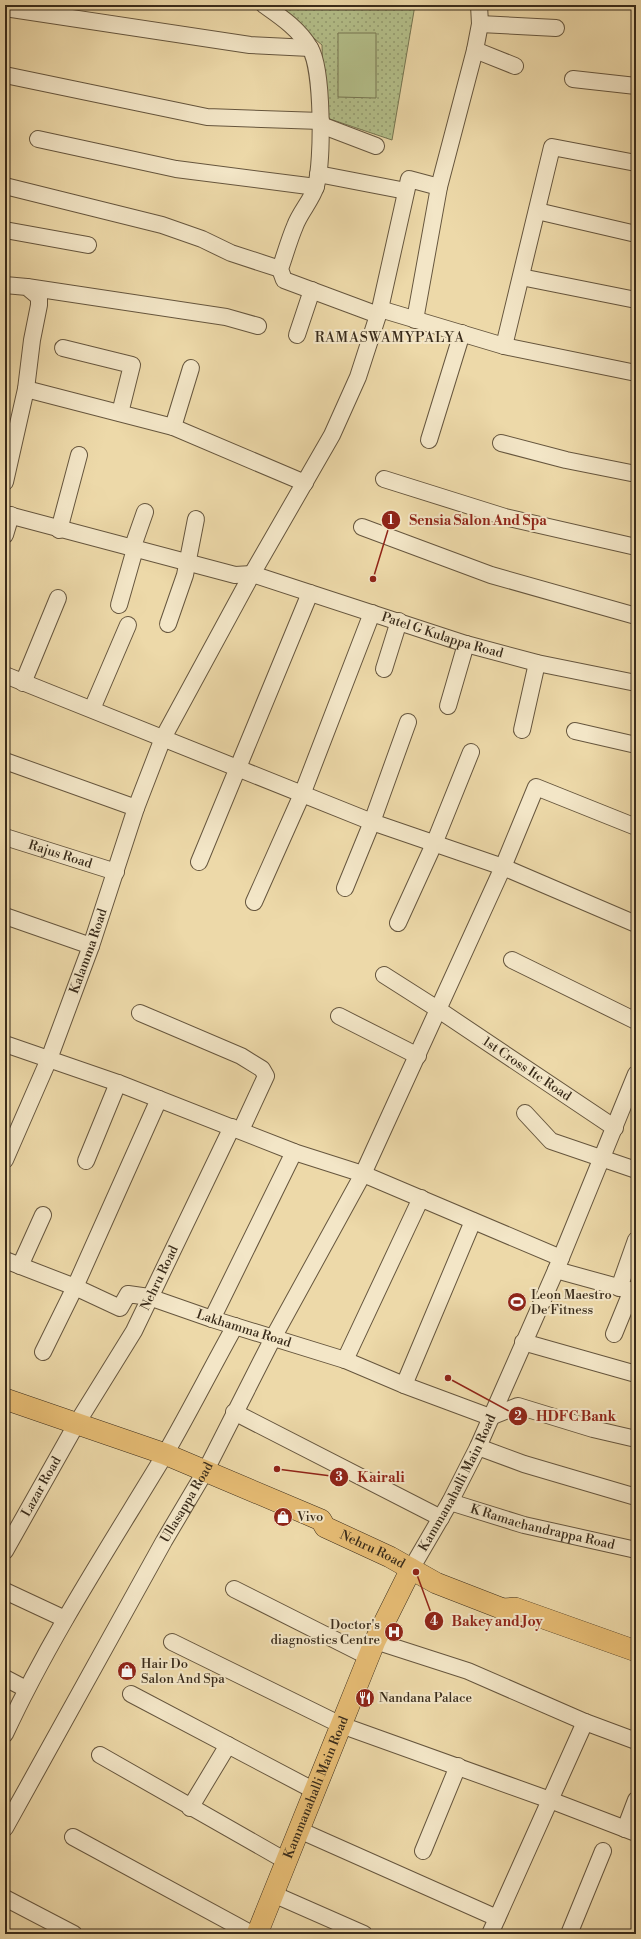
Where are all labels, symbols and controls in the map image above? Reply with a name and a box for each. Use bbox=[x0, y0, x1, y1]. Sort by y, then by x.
district label: RAMASWAMYPALYA bbox=[315, 329, 465, 347]
callout: Sensia Salon And Spa bbox=[381, 507, 555, 533]
text: Sensia Salon And Spa bbox=[409, 512, 547, 530]
text: 1 bbox=[388, 513, 394, 528]
street label: Patel G Kulappa Road bbox=[379, 609, 506, 662]
street label: Rajus Road bbox=[26, 837, 95, 872]
street label: Kalamma Road bbox=[66, 906, 111, 996]
street label: 1st Cross Itc Road bbox=[480, 1033, 575, 1105]
street label: Nehru Road bbox=[137, 1242, 182, 1313]
place label: Leon Maestro De Fitness bbox=[531, 1287, 612, 1318]
sports icon: Leon Maestro De Fitness bbox=[506, 1291, 528, 1313]
street label: Lakhamma Road bbox=[194, 1306, 294, 1351]
callout: HDFC Bank bbox=[508, 1403, 624, 1429]
text: HDFC Bank bbox=[536, 1408, 616, 1426]
text: 2 bbox=[514, 1409, 522, 1424]
street label: Kammanahalli Main Road bbox=[415, 1411, 500, 1554]
street label: Lazar Road bbox=[18, 1453, 65, 1519]
street label: Ullasappa Road bbox=[157, 1459, 217, 1545]
callout: Kairali bbox=[329, 1464, 412, 1490]
text: Kairali bbox=[357, 1469, 405, 1487]
text: 3 bbox=[335, 1470, 343, 1485]
street label: K Ramachandrappa Road bbox=[468, 1501, 617, 1553]
shop icon: Vivo bbox=[272, 1506, 294, 1528]
place label: Vivo bbox=[296, 1509, 323, 1525]
street label: Nehru Road bbox=[337, 1527, 408, 1572]
callout: Bakey and Joy bbox=[424, 1608, 551, 1634]
text: Bakey and Joy bbox=[452, 1613, 543, 1631]
text: 4 bbox=[430, 1614, 438, 1629]
place label: Doctor's diagnostics Centre bbox=[270, 1617, 380, 1648]
hospital icon: Doctor's diagnostics Centre bbox=[383, 1621, 405, 1643]
place label: Hair Do Salon And Spa bbox=[141, 1656, 225, 1687]
shop icon: Hair Do Salon And Spa bbox=[116, 1660, 138, 1682]
restaurant icon: Nandana Palace bbox=[354, 1687, 376, 1709]
place label: Nandana Palace bbox=[379, 1690, 473, 1706]
street label: Kammanahalli Main Road bbox=[280, 1713, 352, 1861]

